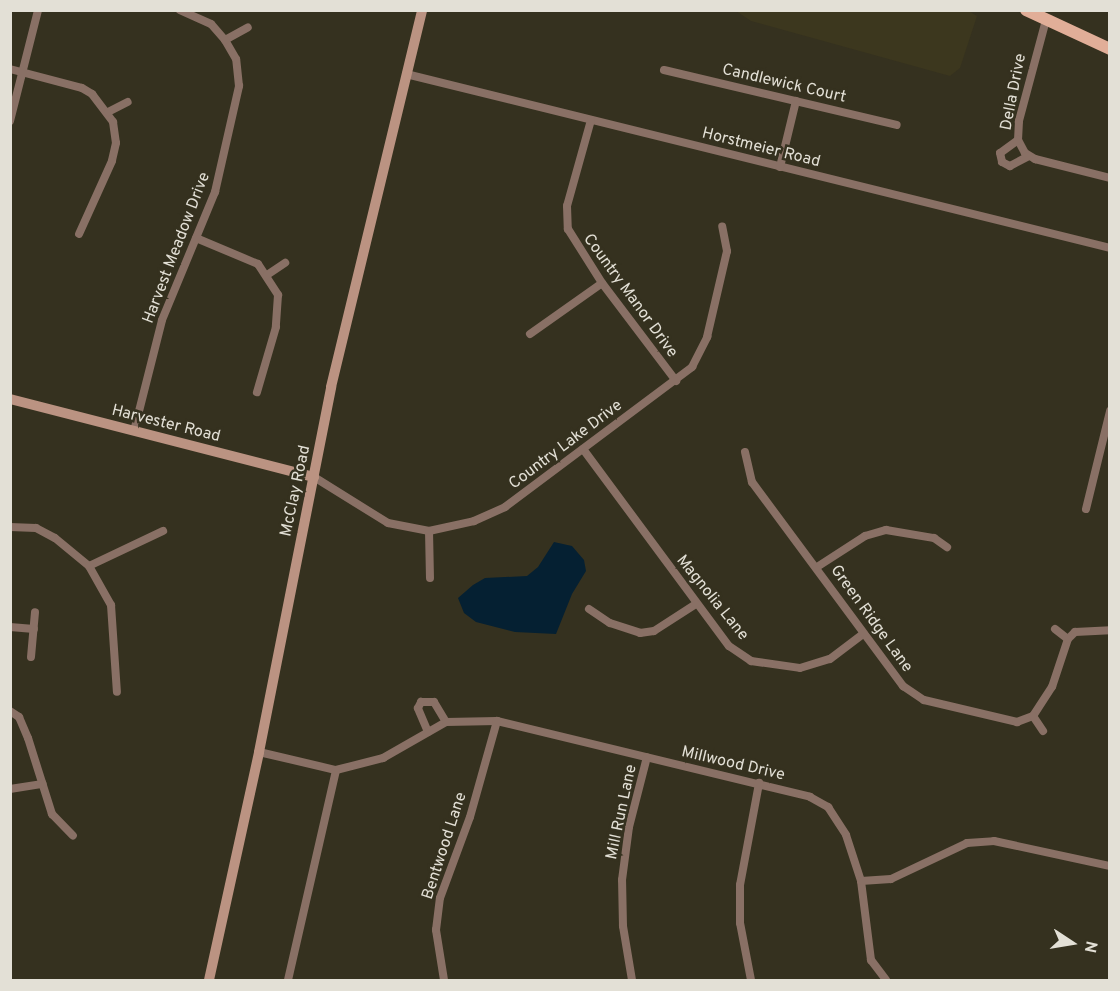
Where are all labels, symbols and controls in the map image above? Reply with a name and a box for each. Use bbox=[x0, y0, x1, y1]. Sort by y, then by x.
street label: Della Drive bbox=[997, 52, 1031, 132]
street label: Candlewick Court bbox=[720, 60, 848, 108]
street label: Horstmeier Road bbox=[700, 124, 822, 172]
street label: Harvest Meadow Drive bbox=[139, 170, 215, 326]
street label: Country Manor Drive bbox=[579, 230, 681, 362]
street label: Country Lake Drive bbox=[506, 396, 626, 494]
street label: Harvester Road bbox=[110, 401, 222, 447]
street label: McClay Road bbox=[277, 444, 315, 538]
street label: Magnolia Lane bbox=[672, 551, 752, 645]
street label: Green Ridge Lane bbox=[826, 562, 916, 676]
street label: Millwood Drive bbox=[679, 743, 787, 785]
street label: Mill Run Lane bbox=[603, 763, 641, 861]
street label: Bentwood Lane bbox=[419, 790, 471, 902]
north arrow bbox=[1042, 913, 1102, 973]
text: N bbox=[1079, 939, 1101, 954]

